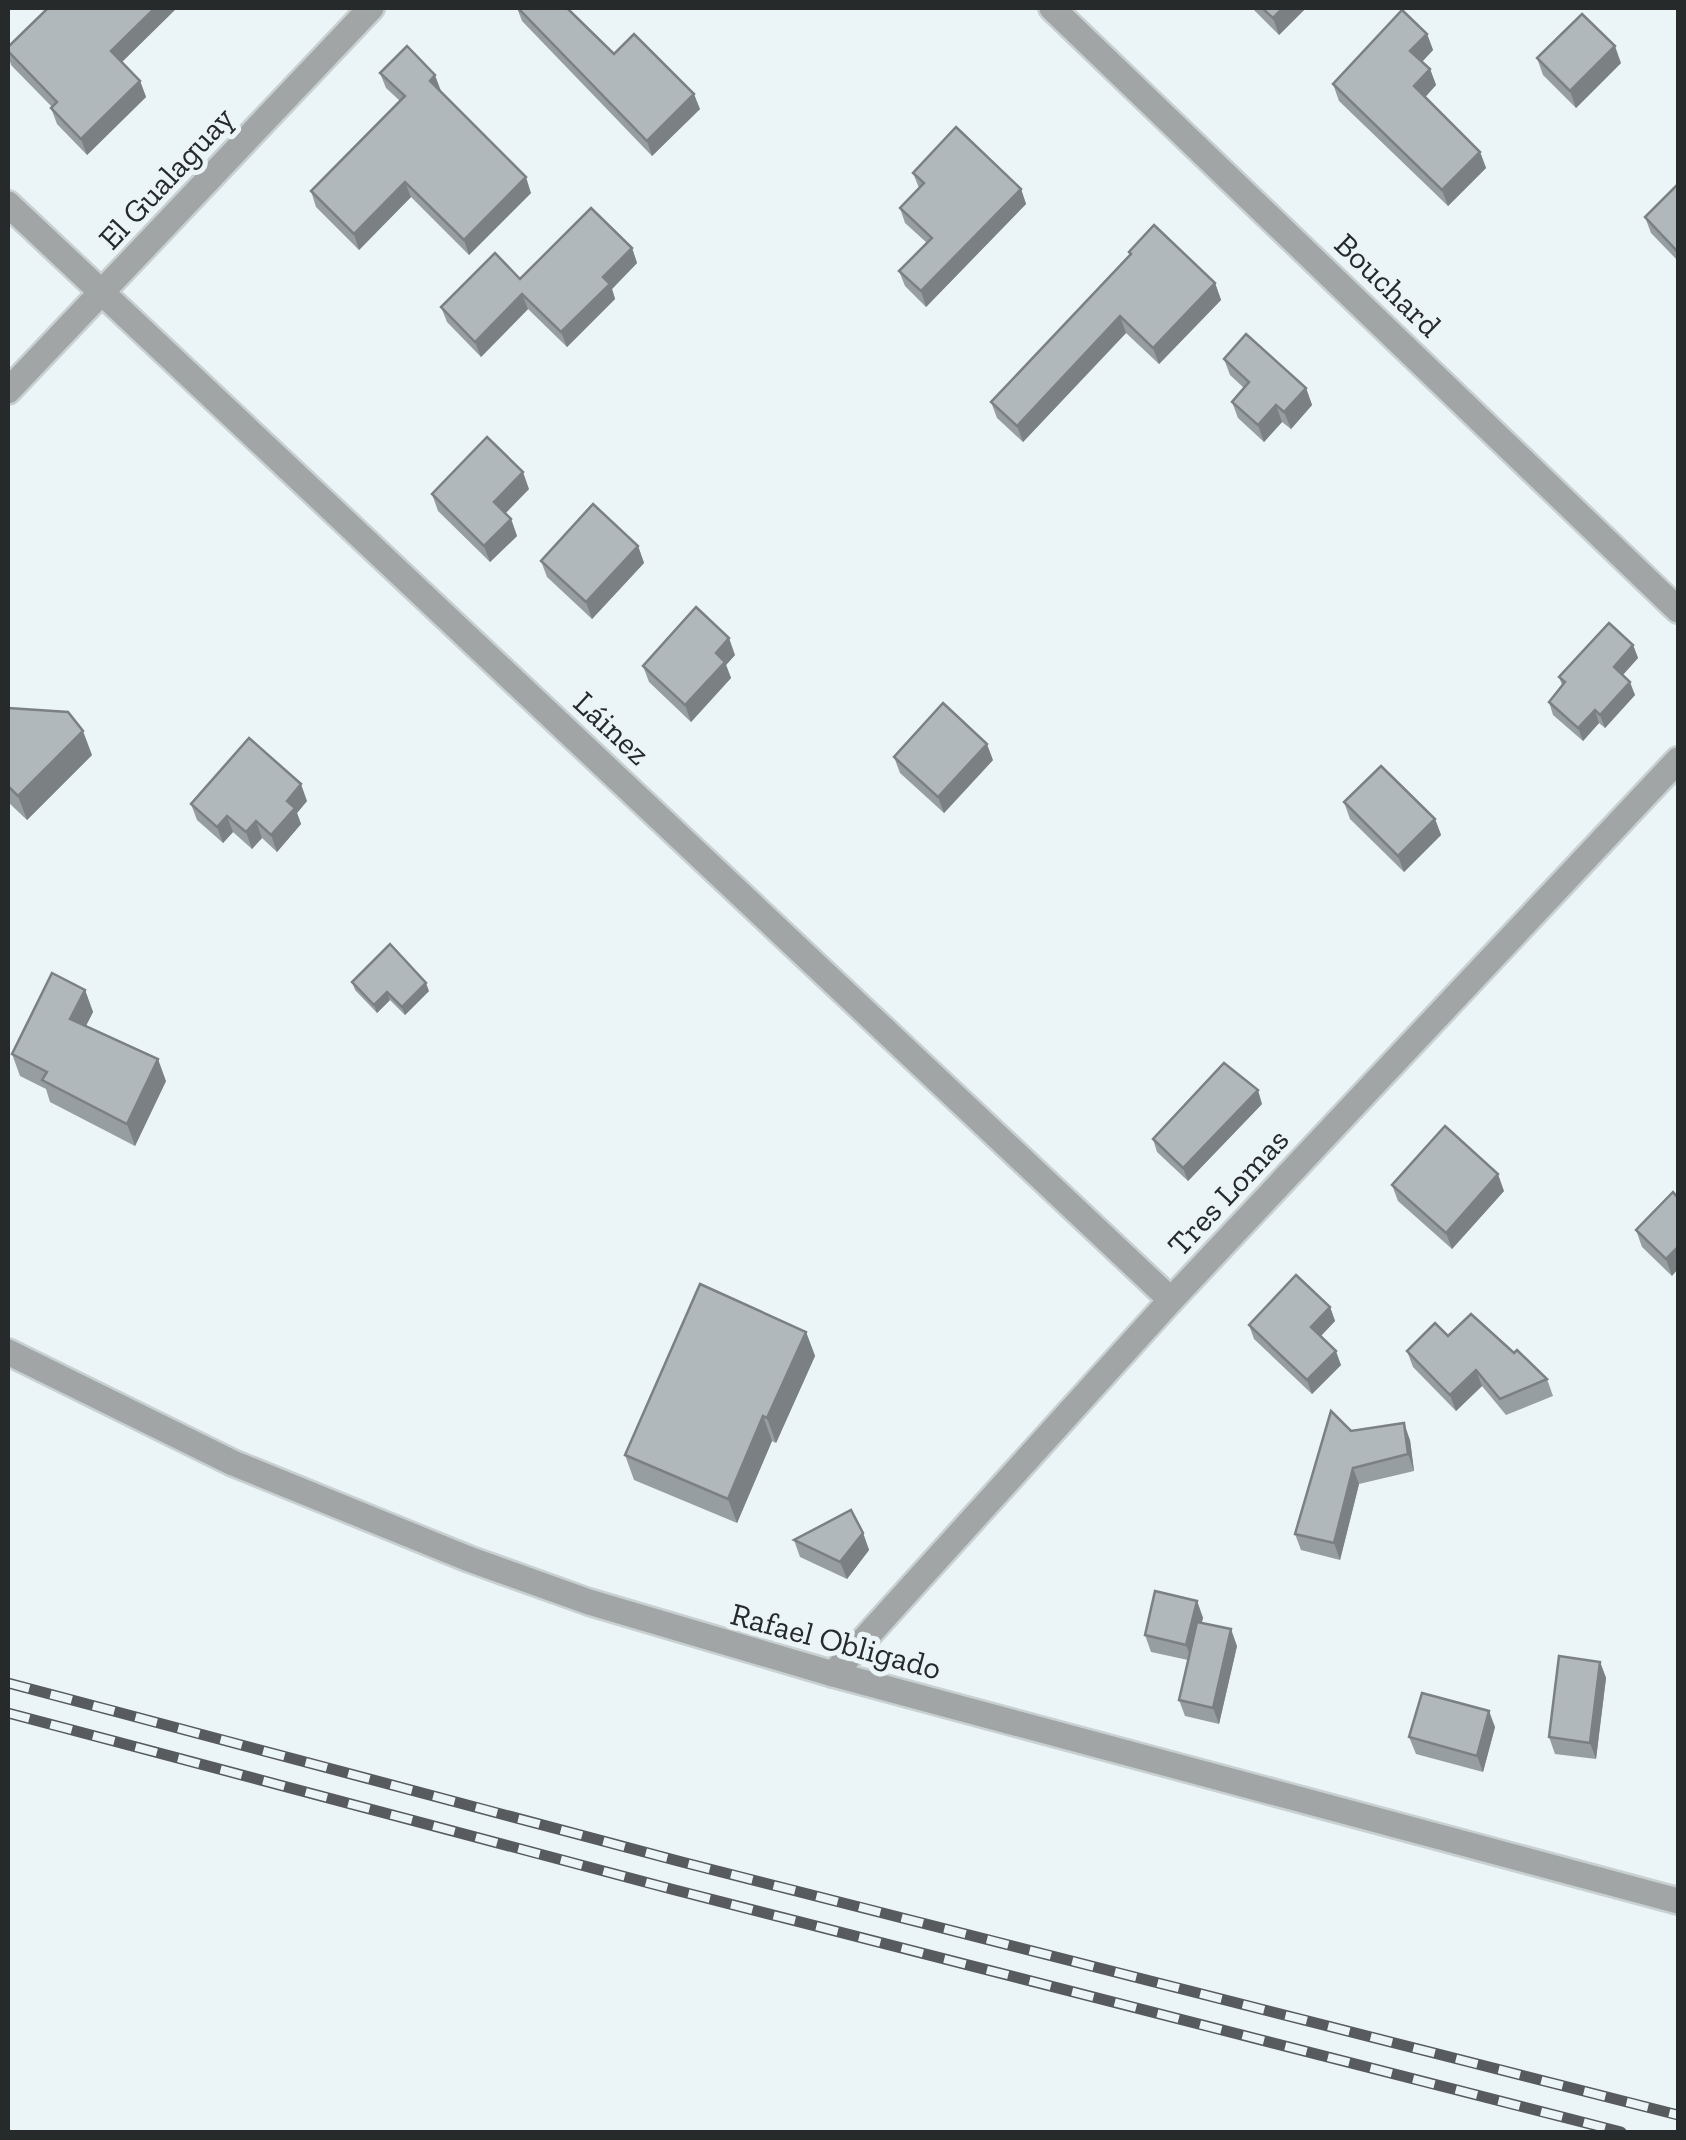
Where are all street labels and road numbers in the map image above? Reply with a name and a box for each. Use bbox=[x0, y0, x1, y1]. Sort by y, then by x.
street label: El Gualaguay bbox=[90, 98, 242, 257]
street label: Bouchard bbox=[1327, 225, 1449, 345]
street label: Láinez bbox=[566, 683, 658, 773]
street label: Tres Lomas bbox=[1160, 1121, 1296, 1263]
street label: Rafael Obligado bbox=[727, 1595, 945, 1687]

